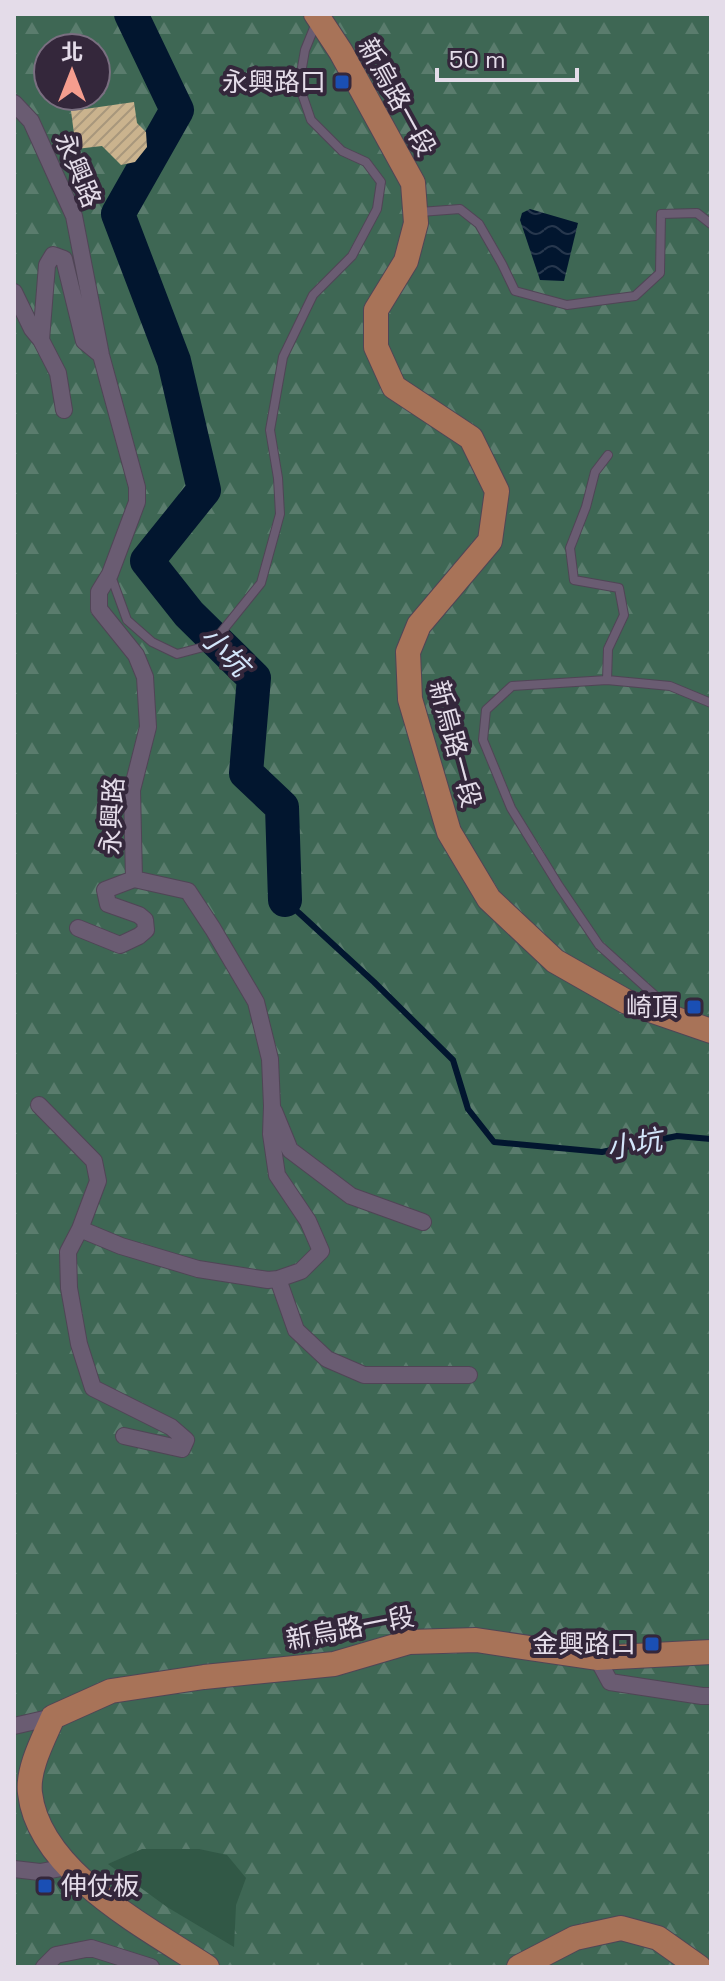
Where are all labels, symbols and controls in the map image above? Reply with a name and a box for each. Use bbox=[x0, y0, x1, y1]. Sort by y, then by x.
north arrow bbox=[32, 32, 112, 112]
street label: 新烏路一段 bbox=[351, 32, 443, 162]
scale bar bbox=[437, 32, 577, 82]
text: 北 bbox=[61, 38, 83, 66]
text: 50 m bbox=[449, 44, 506, 75]
place label: 永興路口 bbox=[222, 65, 326, 99]
marker: 永興路口 bbox=[333, 73, 351, 91]
street label: 永興路 bbox=[47, 127, 109, 213]
water label: 小坑 bbox=[192, 618, 260, 686]
street label: 新烏路一段 bbox=[422, 677, 488, 811]
street label: 永興路 bbox=[93, 776, 131, 856]
place label: 崎頂 bbox=[626, 990, 678, 1024]
marker: 崎頂 bbox=[685, 998, 703, 1016]
water label: 小坑 bbox=[603, 1121, 669, 1167]
street label: 新烏路一段 bbox=[283, 1599, 417, 1657]
place label: 金興路口 bbox=[532, 1627, 636, 1661]
marker: 金興路口 bbox=[643, 1635, 661, 1653]
place label: 伸仗板 bbox=[61, 1869, 139, 1903]
marker: 伸仗板 bbox=[36, 1877, 54, 1895]

